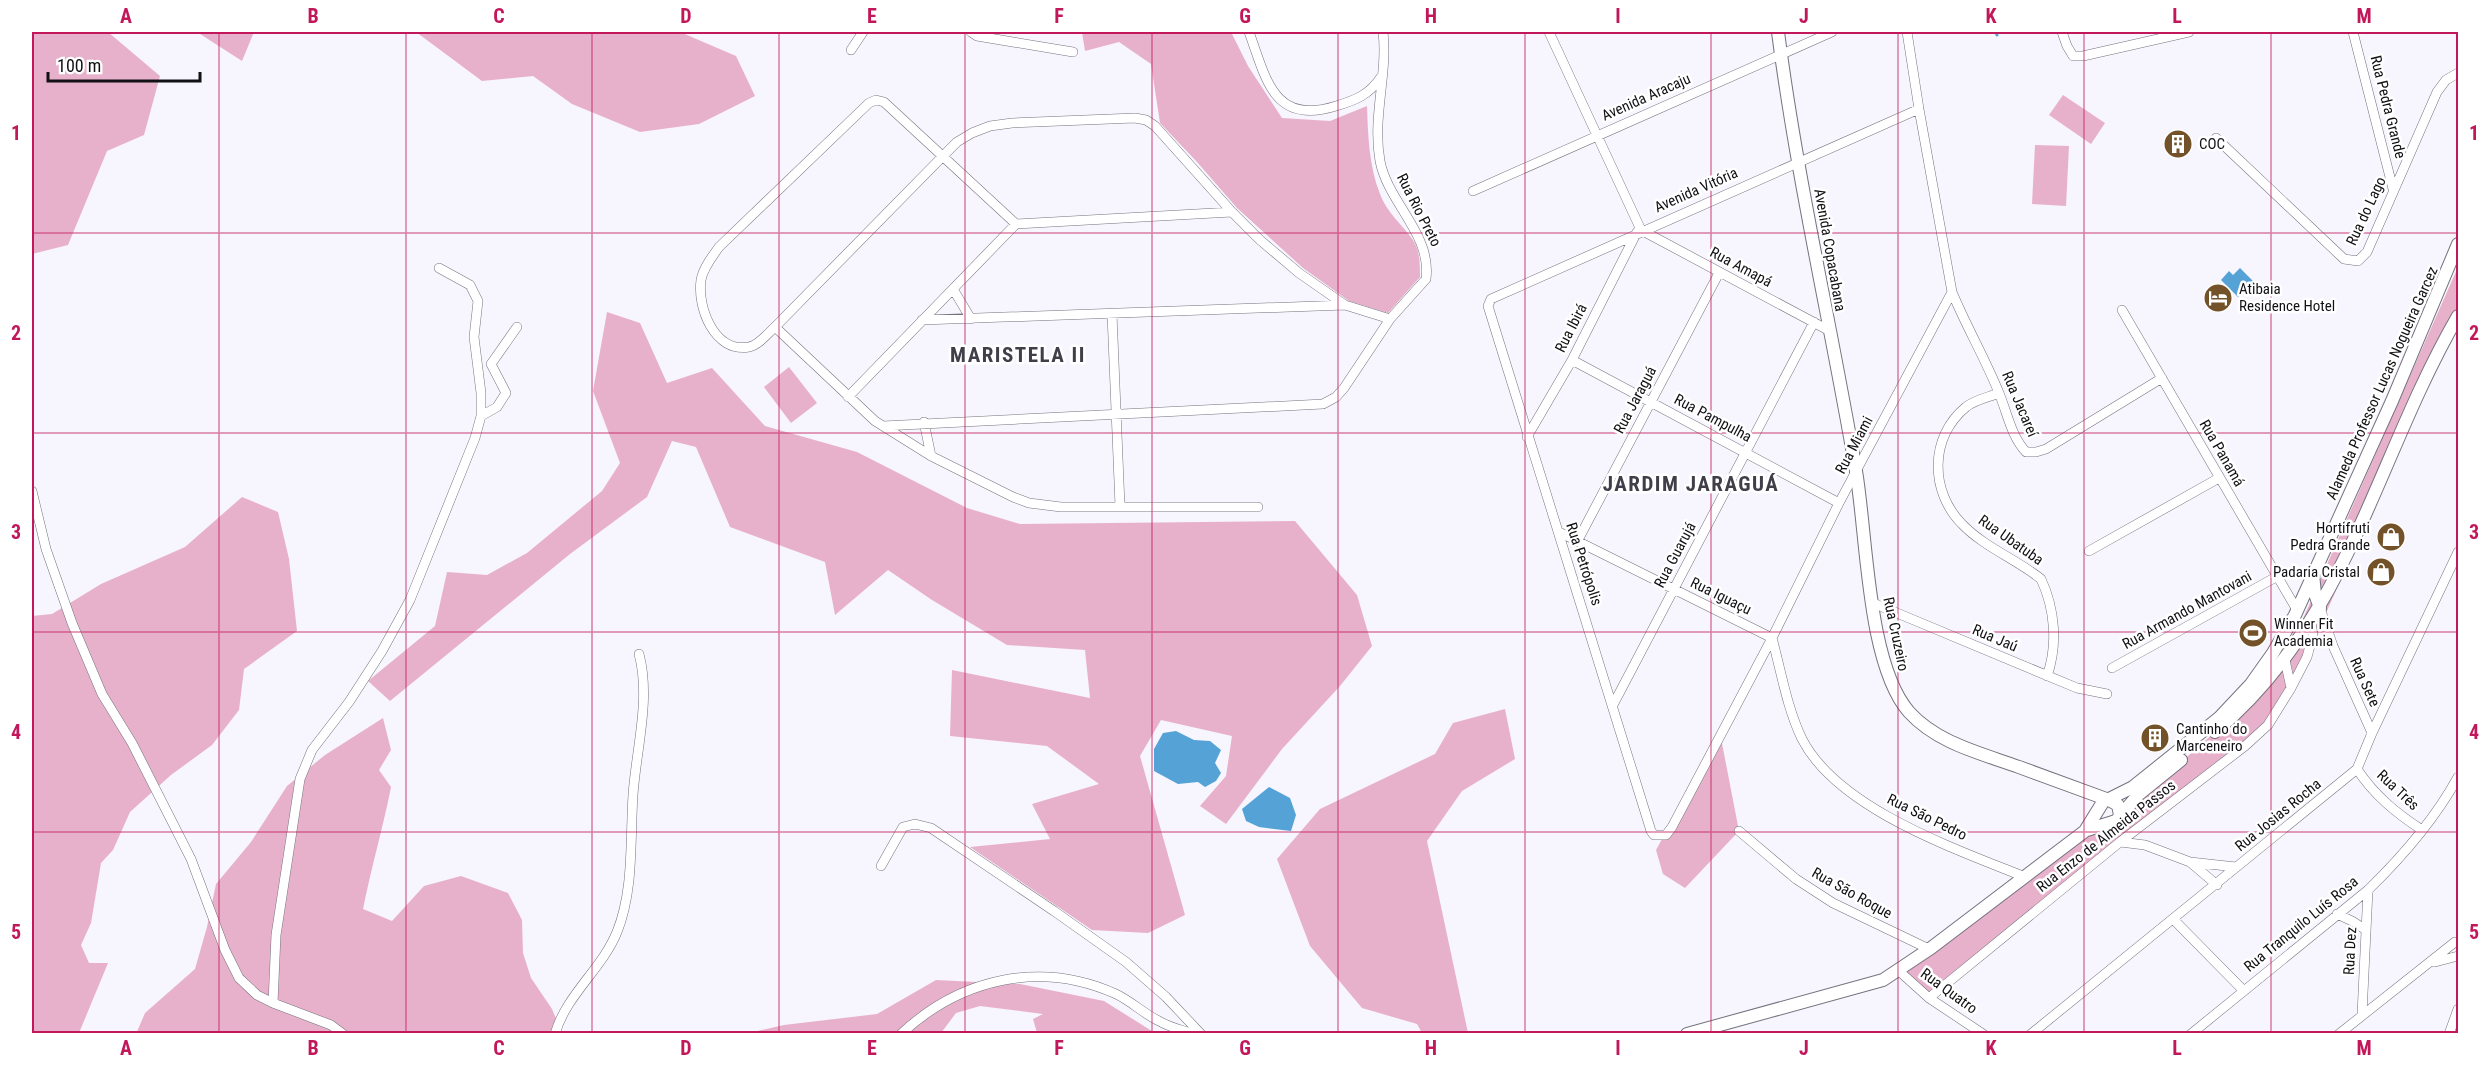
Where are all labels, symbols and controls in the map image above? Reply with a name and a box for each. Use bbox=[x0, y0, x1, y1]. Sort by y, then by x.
text: A bbox=[120, 4, 132, 28]
text: B bbox=[307, 4, 319, 28]
text: C bbox=[493, 4, 505, 28]
text: D bbox=[680, 4, 692, 28]
text: E bbox=[867, 4, 877, 28]
text: F bbox=[1054, 4, 1064, 28]
text: G bbox=[1239, 4, 1251, 28]
text: H bbox=[1425, 4, 1437, 28]
text: I bbox=[1615, 4, 1621, 28]
text: J bbox=[1799, 4, 1809, 28]
text: K bbox=[1985, 4, 1997, 28]
text: L bbox=[2172, 4, 2182, 28]
text: M bbox=[2356, 4, 2372, 28]
scale bar bbox=[48, 45, 200, 83]
street label: Rua Pedra Grande bbox=[2367, 54, 2409, 160]
text: 100 m bbox=[57, 55, 101, 76]
street label: Avenida Aracaju bbox=[1599, 69, 1693, 125]
text: 1 bbox=[11, 121, 21, 145]
text: 1 bbox=[2469, 121, 2479, 145]
building icon: COC bbox=[2162, 128, 2194, 160]
place label: COC bbox=[2199, 135, 2225, 153]
street label: Avenida Vitória bbox=[1652, 164, 1740, 216]
street label: Rua Rio Preto bbox=[1393, 170, 1445, 250]
street label: Rua do Lago bbox=[2342, 174, 2390, 248]
street label: Avenida Copacabana bbox=[1810, 187, 1850, 313]
street label: Rua Amapá bbox=[1707, 243, 1775, 291]
street label: Alameda Professor Lucas Nogueira Garcez bbox=[2322, 264, 2442, 502]
place label: Atibaia Residence Hotel bbox=[2239, 280, 2335, 315]
hotel icon: Atibaia Residence Hotel bbox=[2202, 282, 2234, 314]
street label: Rua Ibirá bbox=[1551, 301, 1591, 355]
text: 2 bbox=[11, 321, 21, 345]
text: 2 bbox=[2469, 321, 2479, 345]
district label: MARISTELA II bbox=[950, 343, 1086, 367]
street label: Rua Jaraguá bbox=[1610, 363, 1660, 437]
street label: Rua Jacareí bbox=[1998, 369, 2042, 441]
street label: Rua Pampulha bbox=[1671, 390, 1755, 446]
street label: Rua Miami bbox=[1831, 413, 1877, 477]
street label: Rua Panamá bbox=[2196, 416, 2248, 490]
district label: JARDIM JARAGUÁ bbox=[1603, 472, 1779, 496]
street label: Rua Ubatuba bbox=[1975, 511, 2047, 569]
street label: Rua Guarujá bbox=[1650, 519, 1700, 591]
place label: Hortifruti Pedra Grande bbox=[2290, 519, 2370, 554]
text: 3 bbox=[11, 520, 21, 544]
street label: Rua Petrópolis bbox=[1562, 520, 1606, 608]
text: 3 bbox=[2469, 520, 2479, 544]
shop icon: Hortifruti Pedra Grande bbox=[2375, 521, 2407, 553]
shop icon: Padaria Cristal bbox=[2365, 556, 2397, 588]
place label: Padaria Cristal bbox=[2273, 563, 2360, 581]
street label: Rua Armando Mantovani bbox=[2119, 567, 2255, 653]
street label: Rua Iguaçu bbox=[1688, 574, 1754, 618]
street label: Rua Cruzeiro bbox=[1879, 595, 1913, 673]
place label: Winner Fit Academia bbox=[2274, 615, 2334, 650]
sports icon: Winner Fit Academia bbox=[2237, 617, 2269, 649]
street label: Rua Jaú bbox=[1970, 620, 2020, 656]
street label: Rua Sete bbox=[2346, 655, 2384, 709]
text: 4 bbox=[11, 720, 21, 744]
place label: Cantinho do Marceneiro bbox=[2176, 720, 2247, 755]
text: 4 bbox=[2469, 720, 2479, 744]
building icon: Cantinho do Marceneiro bbox=[2139, 722, 2171, 754]
street label: Rua Três bbox=[2373, 766, 2423, 814]
street label: Rua Josias Rocha bbox=[2231, 775, 2325, 855]
street label: Rua Enzo de Almeida Passos bbox=[2033, 776, 2179, 896]
street label: Rua São Pedro bbox=[1884, 790, 1970, 844]
street label: Rua São Roque bbox=[1809, 864, 1895, 922]
street label: Rua Tranquilo Luís Rosa bbox=[2240, 872, 2362, 976]
text: 5 bbox=[11, 920, 21, 944]
text: 5 bbox=[2469, 920, 2479, 944]
street label: Rua Dez bbox=[2340, 927, 2360, 975]
street label: Rua Quatro bbox=[1917, 964, 1981, 1018]
text: A bbox=[120, 1036, 132, 1060]
text: B bbox=[307, 1036, 319, 1060]
text: C bbox=[493, 1036, 505, 1060]
text: D bbox=[680, 1036, 692, 1060]
text: E bbox=[867, 1036, 877, 1060]
text: F bbox=[1054, 1036, 1064, 1060]
text: G bbox=[1239, 1036, 1251, 1060]
text: H bbox=[1425, 1036, 1437, 1060]
text: I bbox=[1615, 1036, 1621, 1060]
text: J bbox=[1799, 1036, 1809, 1060]
text: K bbox=[1985, 1036, 1997, 1060]
text: L bbox=[2172, 1036, 2182, 1060]
text: M bbox=[2356, 1036, 2372, 1060]

